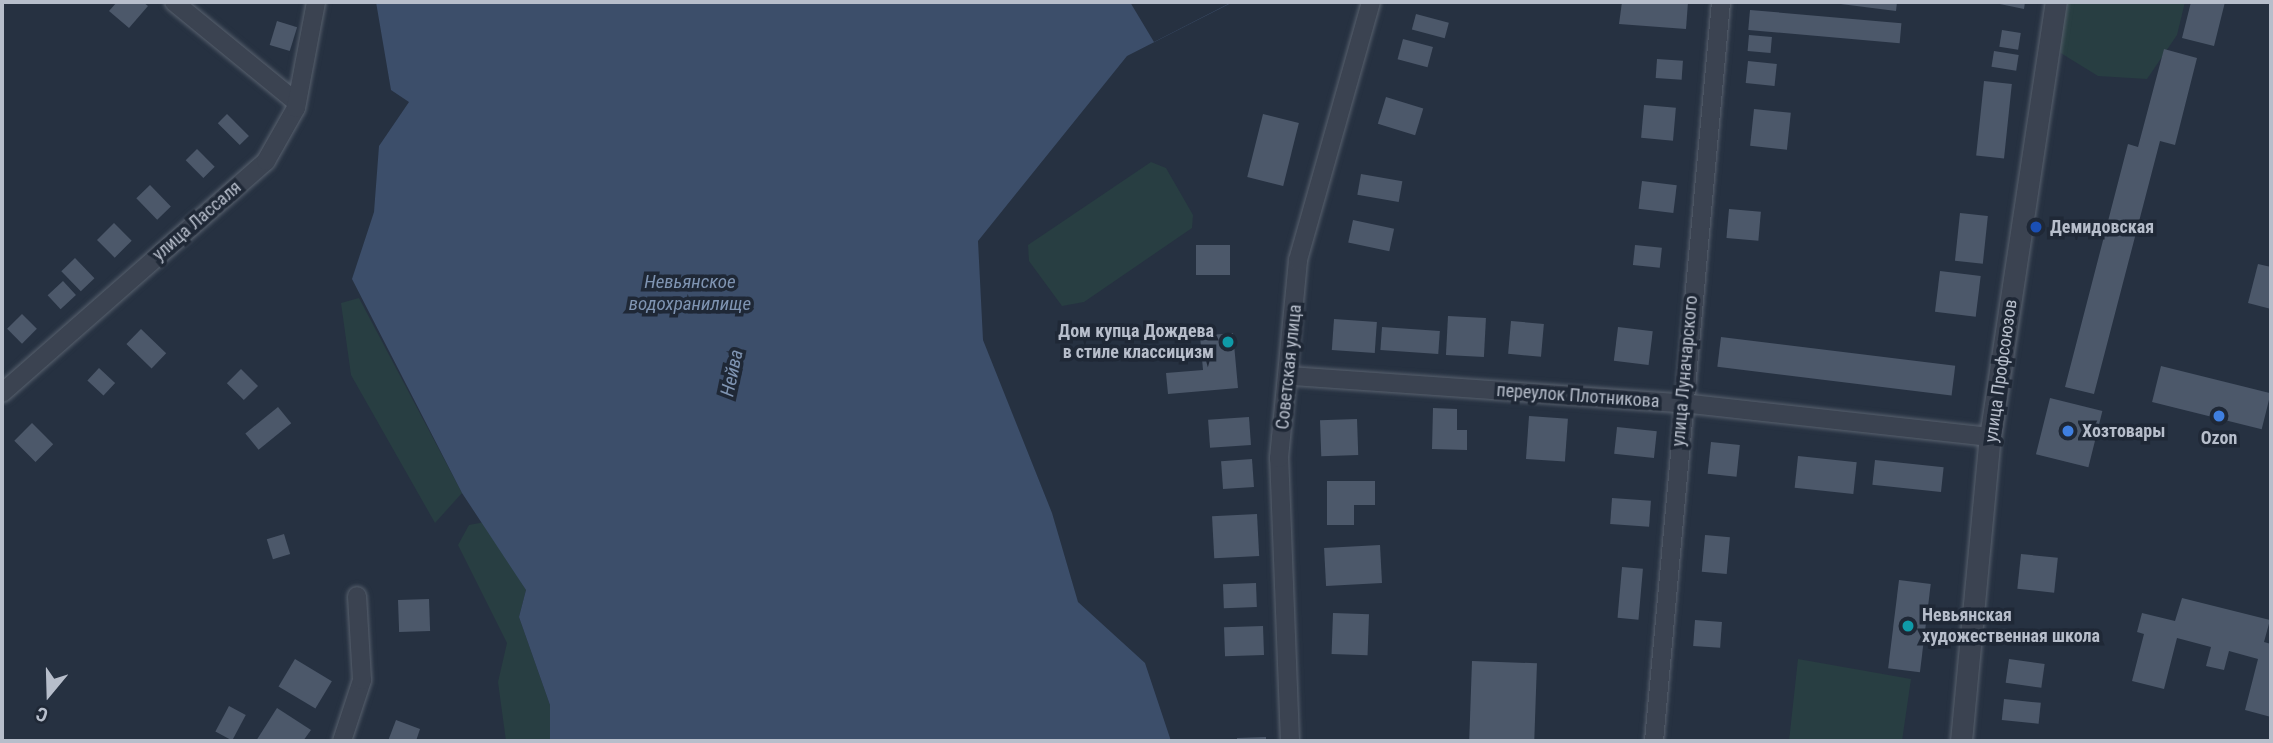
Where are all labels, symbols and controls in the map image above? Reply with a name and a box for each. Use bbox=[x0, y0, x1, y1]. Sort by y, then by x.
street label: улица Лассаля bbox=[148, 177, 246, 265]
place label: Демидовская bbox=[2050, 216, 2154, 238]
marker: Демидовская bbox=[2028, 219, 2044, 235]
water label: Невьянское водохранилище bbox=[629, 271, 751, 315]
street label: улица Луначарского bbox=[1668, 295, 1702, 447]
street label: улица Профсоюзов bbox=[1980, 298, 2022, 444]
street label: Советская улица bbox=[1272, 303, 1306, 431]
place label: Дом купца Дождева в стиле классицизм bbox=[1058, 321, 1214, 364]
marker: Дом купца Дождева в стиле классицизм bbox=[1220, 334, 1236, 350]
water label: Нейва bbox=[716, 347, 748, 399]
street label: переулок Плотникова bbox=[1496, 380, 1660, 412]
marker: Ozon bbox=[2211, 408, 2227, 424]
place label: Хозтовары bbox=[2082, 420, 2165, 442]
marker: Хозтовары bbox=[2060, 423, 2076, 439]
place label: Ozon bbox=[2201, 427, 2237, 449]
place label: Невьянская художественная школа bbox=[1922, 605, 2100, 648]
marker: Невьянская художественная школа bbox=[1900, 618, 1916, 634]
north arrow bbox=[14, 659, 84, 729]
text: С bbox=[33, 702, 51, 727]

